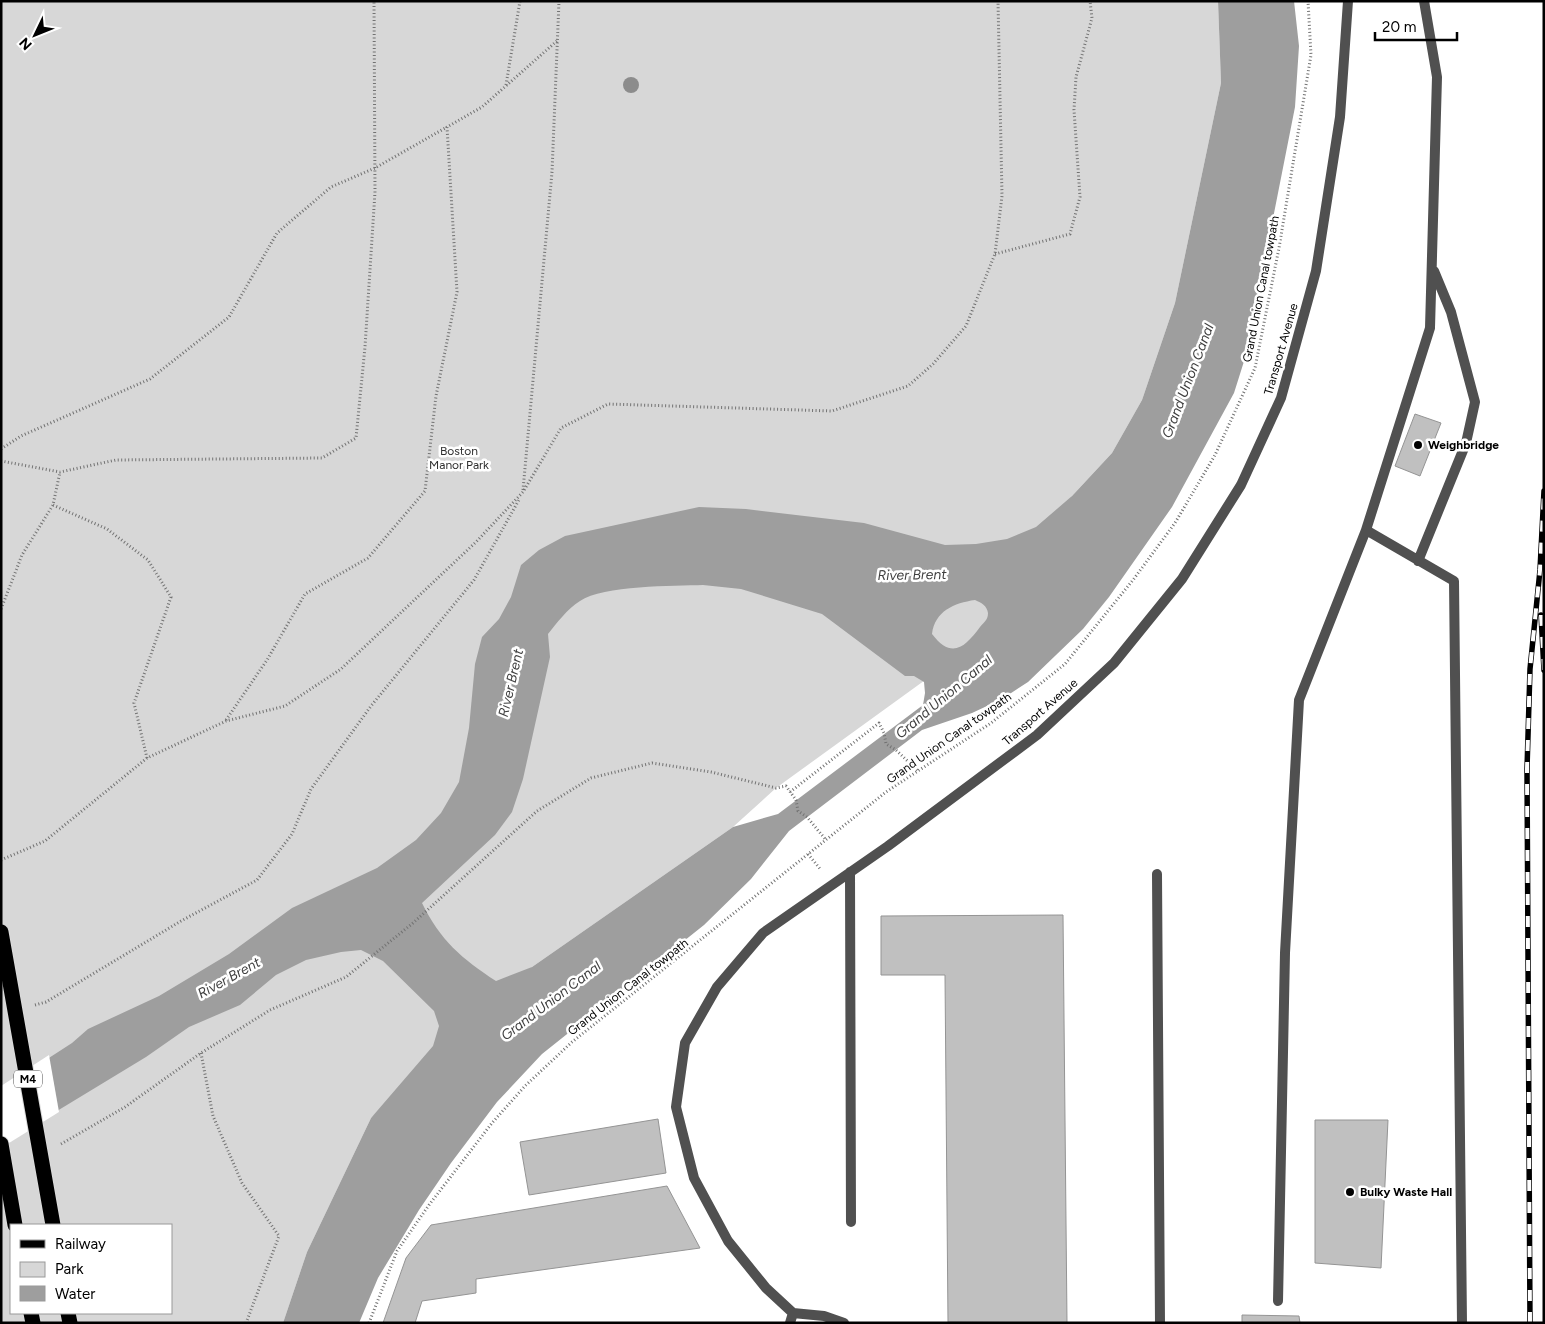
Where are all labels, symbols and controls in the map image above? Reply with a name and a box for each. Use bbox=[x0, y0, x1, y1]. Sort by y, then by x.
north arrow bbox=[10, 10, 60, 60]
scale bar bbox=[1375, 10, 1458, 42]
text: 20 m bbox=[1382, 18, 1416, 36]
text: N bbox=[16, 34, 36, 53]
street label: Grand Union Canal towpath bbox=[1240, 214, 1282, 363]
street label: Transport Avenue bbox=[1261, 301, 1301, 396]
water label: Grand Union Canal bbox=[1158, 321, 1218, 441]
place label: Weighbridge bbox=[1428, 438, 1499, 452]
marker: Weighbridge bbox=[1412, 439, 1424, 451]
park label: Boston Manor Park bbox=[429, 444, 489, 472]
water label: River Brent bbox=[877, 566, 947, 584]
water label: River Brent bbox=[495, 647, 527, 719]
water label: Grand Union Canal bbox=[892, 651, 996, 742]
street label: Transport Avenue bbox=[1000, 675, 1081, 748]
street label: Grand Union Canal towpath bbox=[884, 689, 1014, 786]
street label: Grand Union Canal towpath bbox=[565, 935, 691, 1038]
water label: River Brent bbox=[195, 954, 264, 1002]
water label: Grand Union Canal bbox=[498, 957, 605, 1044]
road number: M4 bbox=[14, 1070, 42, 1088]
place label: Bulky Waste Hall bbox=[1360, 1185, 1452, 1199]
marker: Bulky Waste Hall bbox=[1344, 1186, 1356, 1198]
legend bbox=[10, 1224, 172, 1314]
text: Railway bbox=[55, 1235, 106, 1253]
text: Park bbox=[55, 1260, 84, 1278]
text: Water bbox=[55, 1285, 95, 1303]

